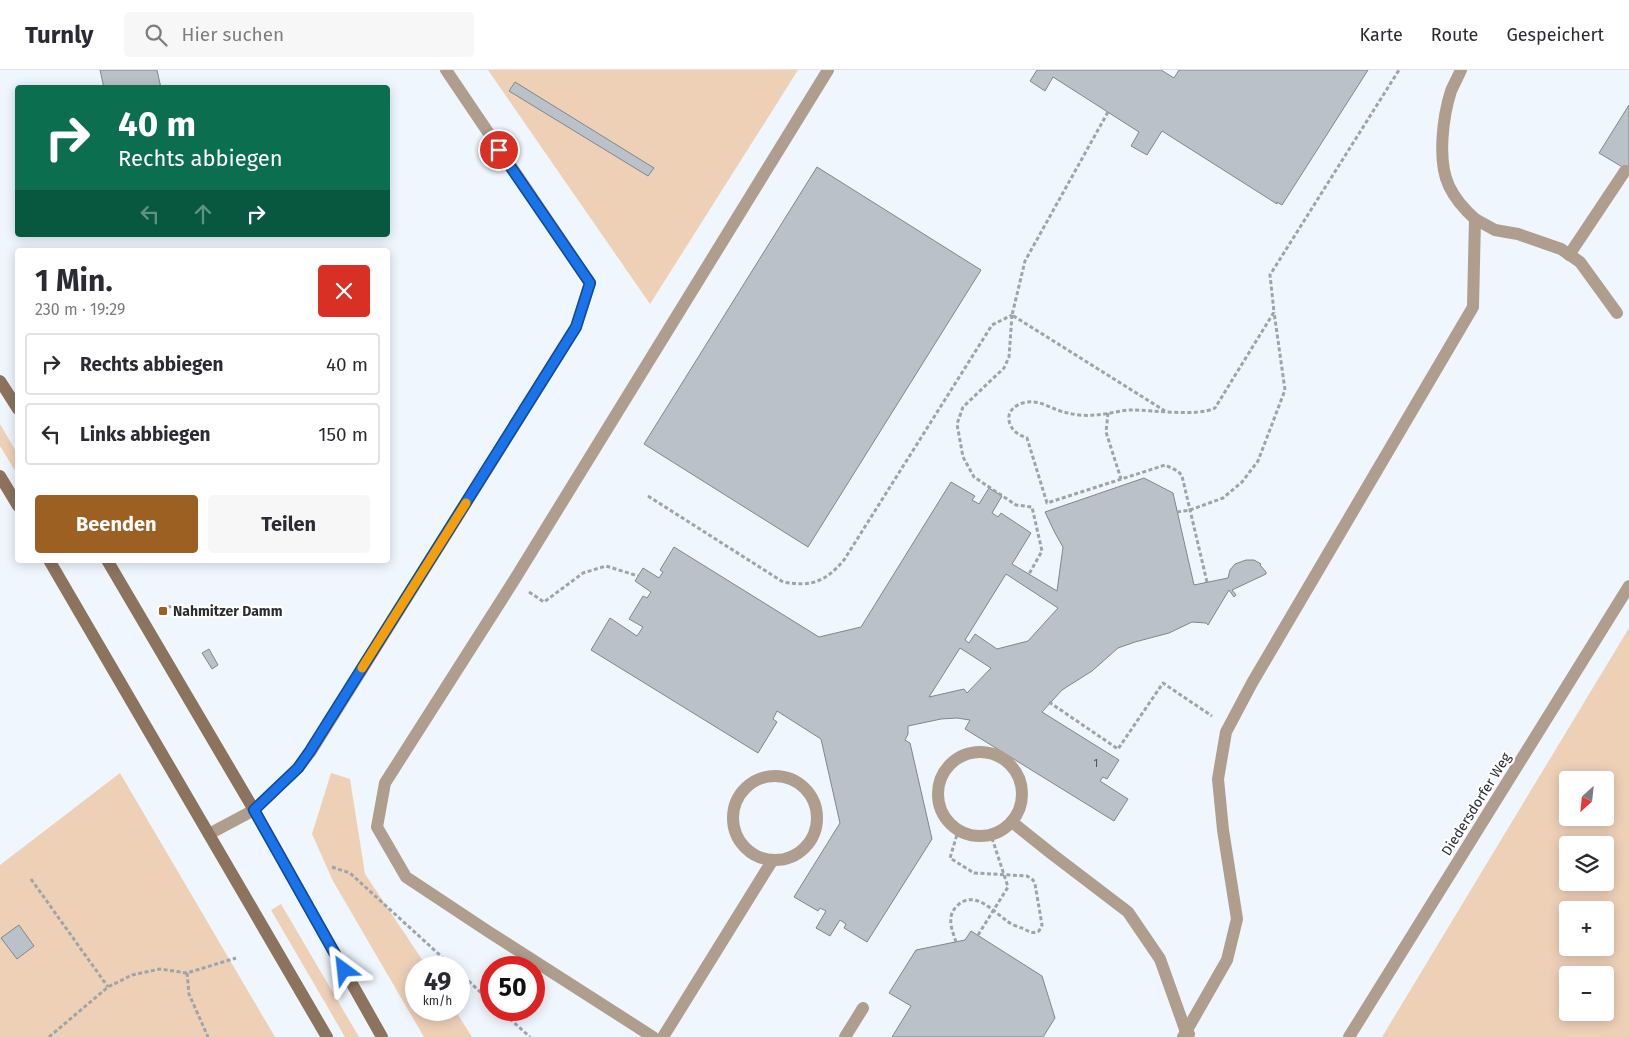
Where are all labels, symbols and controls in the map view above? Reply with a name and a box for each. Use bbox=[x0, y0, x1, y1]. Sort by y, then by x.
search box bbox=[124, 12, 474, 57]
text: Turnly bbox=[25, 21, 94, 49]
icon: search bbox=[142, 21, 170, 49]
text: Hier suchen bbox=[182, 23, 284, 46]
text: Karte bbox=[1360, 24, 1403, 46]
text: Route bbox=[1431, 24, 1478, 46]
text: Gespeichert bbox=[1506, 24, 1604, 46]
text: 40 m bbox=[118, 103, 196, 145]
icon: right bbox=[35, 105, 100, 170]
pin bbox=[478, 129, 520, 171]
icon: arrive bbox=[485, 136, 513, 164]
text: Rechts abbiegen bbox=[118, 145, 283, 172]
icon: left bbox=[136, 200, 164, 228]
icon: ahead bbox=[189, 200, 217, 228]
icon: right bbox=[242, 200, 270, 228]
text: 1 Min. bbox=[35, 263, 113, 299]
button: close bbox=[318, 265, 370, 317]
text: 230 m · 19:29 bbox=[35, 300, 125, 319]
icon: right bbox=[37, 350, 65, 378]
text: Rechts abbiegen bbox=[80, 353, 223, 376]
text: 40 m bbox=[326, 353, 368, 376]
icon: left bbox=[37, 420, 65, 448]
text: Links abbiegen bbox=[80, 423, 211, 446]
text: 150 m bbox=[318, 423, 368, 446]
button: Beenden bbox=[35, 495, 198, 553]
button: Teilen bbox=[208, 495, 370, 553]
place label: Nahmitzer Damm bbox=[173, 603, 283, 620]
marker: Nahmitzer Damm bbox=[157, 605, 169, 617]
street label: Diedersdorfer Weg bbox=[1438, 749, 1515, 859]
house number: 1 bbox=[1094, 757, 1098, 770]
north arrow bbox=[1559, 771, 1614, 826]
map controls bbox=[1559, 771, 1614, 1021]
button: layers bbox=[1559, 836, 1614, 891]
button: + bbox=[1559, 901, 1614, 956]
position arrow bbox=[317, 943, 369, 995]
speed limit sign: 50 bbox=[480, 956, 545, 1021]
button: − bbox=[1559, 966, 1614, 1021]
text: 49 bbox=[424, 967, 451, 997]
text: km/h bbox=[423, 994, 452, 1008]

